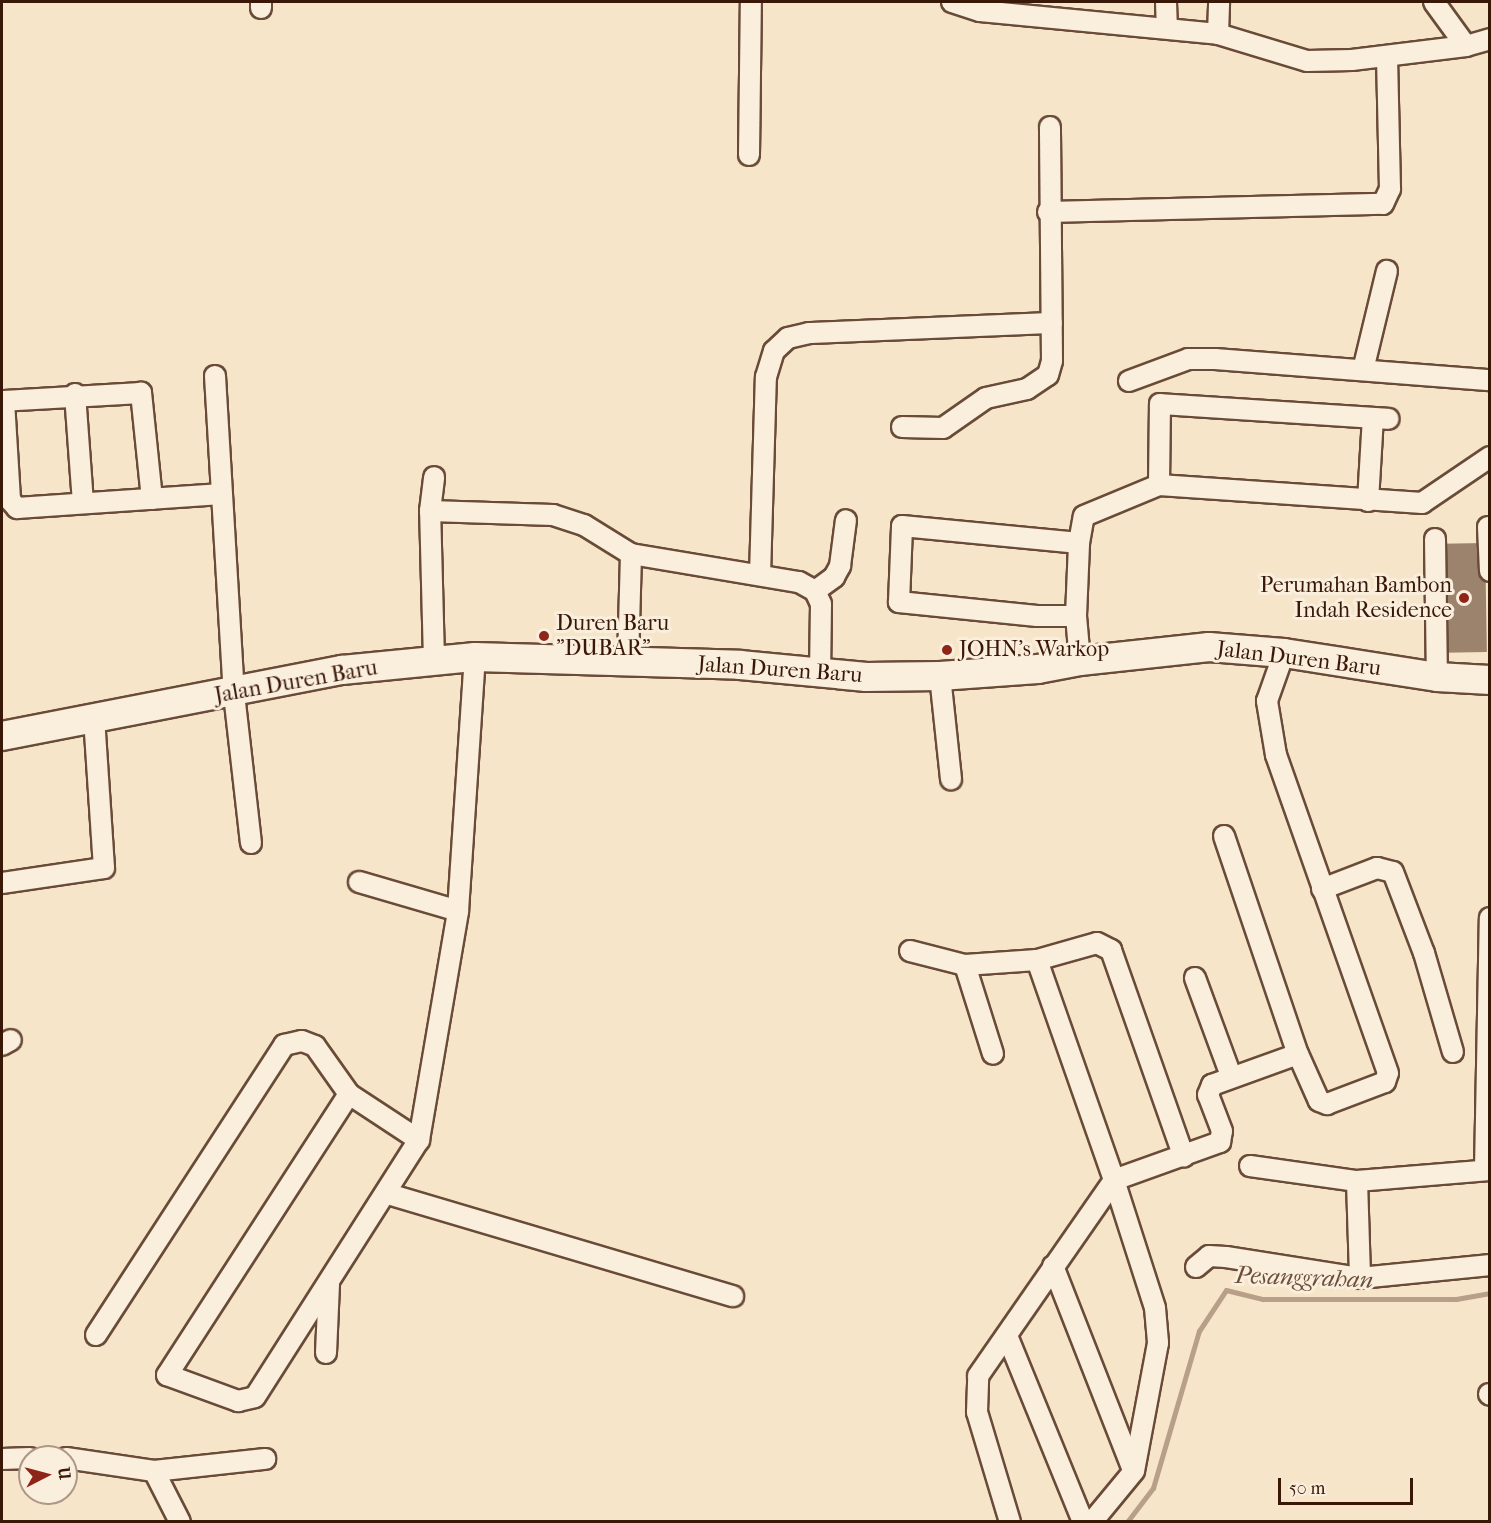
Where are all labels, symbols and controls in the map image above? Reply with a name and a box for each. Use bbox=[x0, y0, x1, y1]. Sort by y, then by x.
place label: Perumahan Bambon Indah Residence bbox=[1260, 572, 1452, 624]
marker: Perumahan Bambon Indah Residence bbox=[1457, 591, 1471, 605]
place label: Duren Baru "DUBAR" bbox=[556, 610, 669, 662]
marker: Duren Baru "DUBAR" bbox=[537, 629, 551, 643]
street label: Jalan Duren Baru bbox=[1216, 636, 1382, 682]
place label: JOHN's Warkop bbox=[959, 637, 1109, 663]
marker: JOHN's Warkop bbox=[940, 643, 954, 657]
street label: Jalan Duren Baru bbox=[697, 651, 863, 689]
street label: Jalan Duren Baru bbox=[212, 655, 380, 709]
water label: Pesanggrahan bbox=[1234, 1261, 1374, 1295]
north arrow bbox=[18, 1445, 78, 1505]
text: U bbox=[54, 1466, 75, 1480]
scale bar bbox=[1281, 1466, 1416, 1504]
text: 50 m bbox=[1289, 1478, 1325, 1499]

